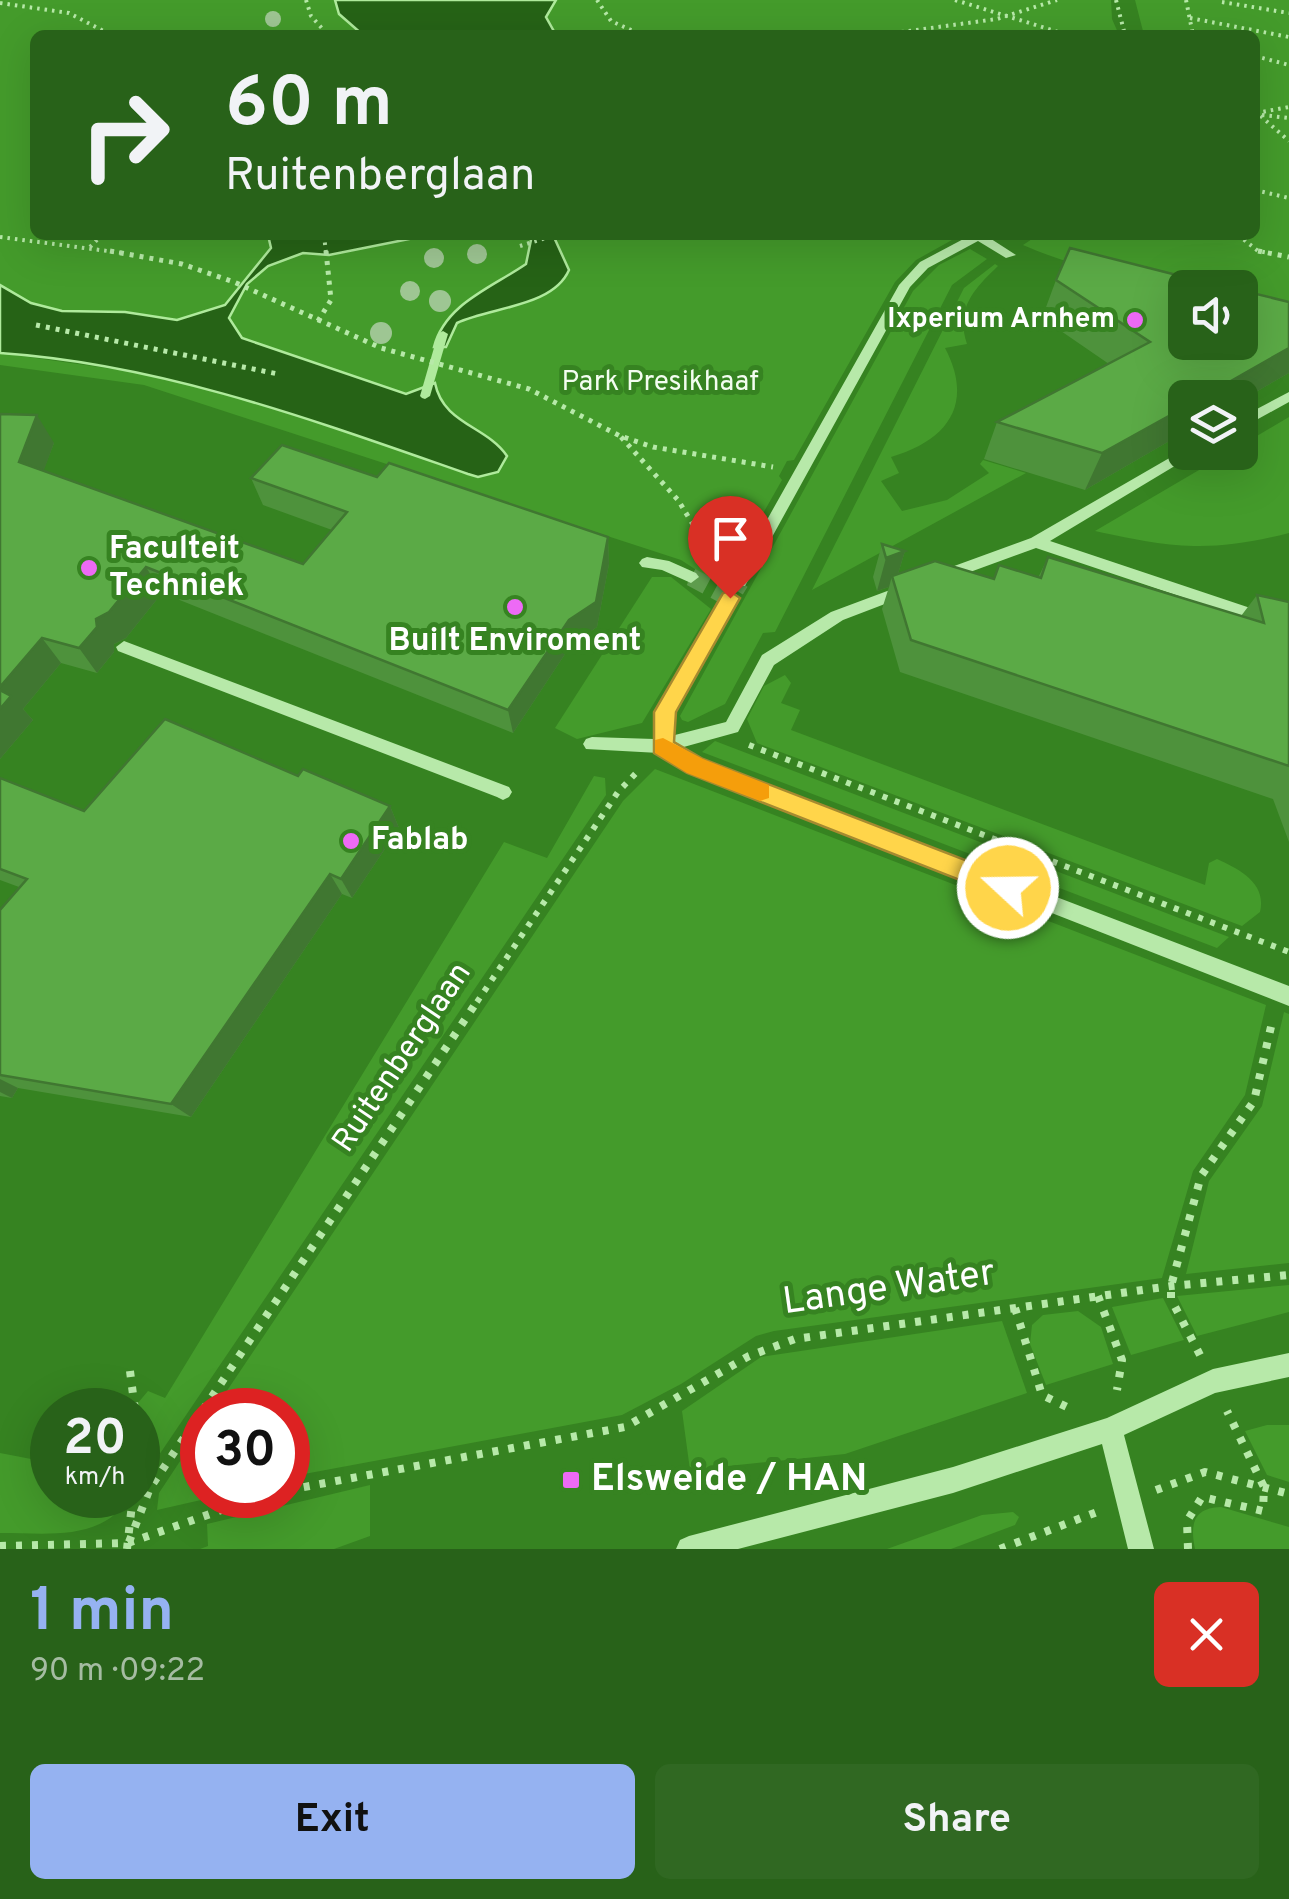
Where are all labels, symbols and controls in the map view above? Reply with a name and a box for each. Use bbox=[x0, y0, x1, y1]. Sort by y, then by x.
text: 60 m bbox=[225, 62, 393, 151]
icon: right bbox=[60, 70, 190, 200]
text: Ruitenberglaan bbox=[225, 149, 535, 206]
map controls bbox=[1168, 270, 1258, 470]
button: sound bbox=[1168, 270, 1258, 360]
place label: Ixperium Arnhem bbox=[887, 302, 1115, 338]
marker: Ixperium Arnhem bbox=[1124, 309, 1146, 331]
park label: Park Presikhaaf bbox=[562, 365, 758, 401]
button: layers bbox=[1168, 380, 1258, 470]
pin bbox=[688, 496, 773, 599]
icon: arrive bbox=[703, 511, 758, 566]
place label: Faculteit Techniek bbox=[109, 530, 244, 607]
marker: Faculteit Techniek bbox=[78, 557, 100, 579]
marker: Built Enviroment bbox=[504, 596, 526, 618]
place label: Built Enviroment bbox=[389, 622, 641, 662]
place label: Fablab bbox=[371, 821, 469, 861]
marker: Fablab bbox=[340, 830, 362, 852]
position arrow bbox=[956, 836, 1060, 940]
street label: Ruitenberglaan bbox=[325, 955, 481, 1161]
street label: Lange Water bbox=[780, 1250, 998, 1328]
speed limit sign: 30 bbox=[180, 1388, 310, 1518]
text: 20 bbox=[63, 1409, 127, 1472]
place label: Elsweide / HAN bbox=[591, 1456, 867, 1505]
text: km/h bbox=[65, 1462, 125, 1494]
marker: Elsweide / HAN bbox=[560, 1469, 582, 1491]
text: 1 min bbox=[30, 1576, 174, 1652]
button: close bbox=[1154, 1582, 1259, 1687]
text: 90 m · 09:22 bbox=[30, 1652, 205, 1692]
button: Exit bbox=[30, 1764, 635, 1879]
button: Share bbox=[655, 1764, 1259, 1879]

